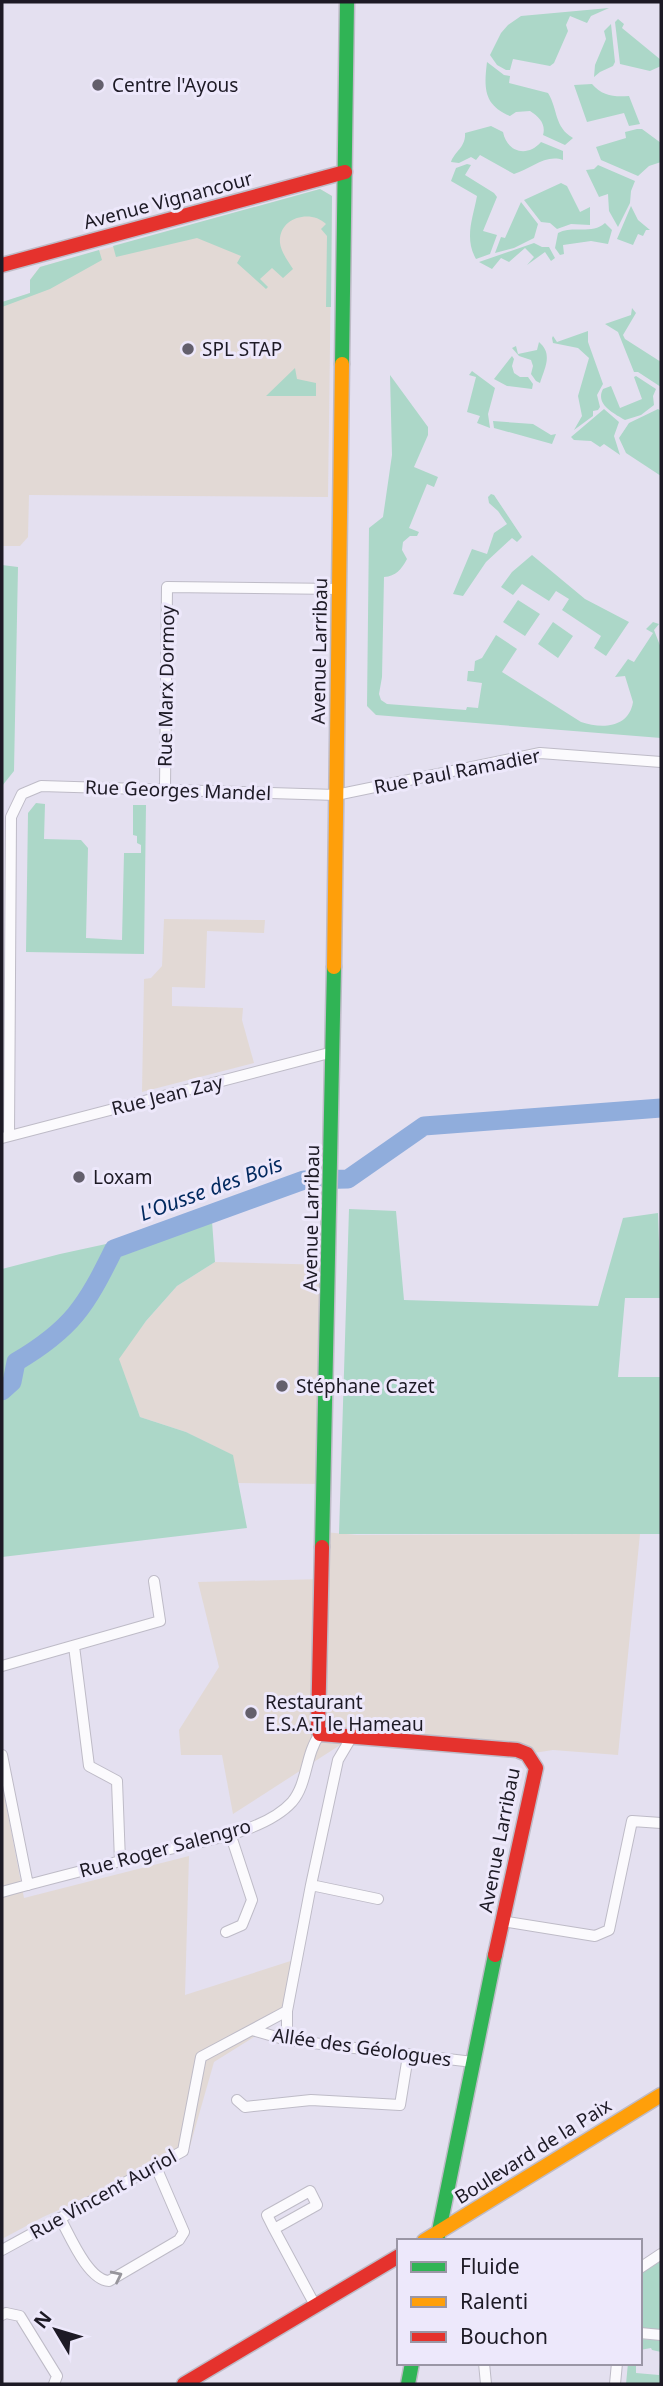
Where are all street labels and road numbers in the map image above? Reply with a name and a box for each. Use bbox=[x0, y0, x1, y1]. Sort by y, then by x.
street label: Avenue Vignancour bbox=[81, 165, 256, 235]
street label: Avenue Larribau bbox=[305, 577, 333, 725]
street label: Rue Marx Dormoy bbox=[152, 605, 180, 767]
street label: Rue Paul Ramadier bbox=[372, 742, 543, 800]
street label: Rue Georges Mandel bbox=[84, 774, 272, 806]
street label: Rue Jean Zay bbox=[109, 1069, 226, 1121]
street label: Avenue Larribau bbox=[297, 1144, 325, 1292]
street label: Avenue Larribau bbox=[472, 1765, 526, 1915]
street label: Rue Roger Salengro bbox=[76, 1813, 254, 1883]
street label: Allée des Géologues bbox=[271, 2022, 453, 2072]
street label: Boulevard de la Paix bbox=[450, 2092, 616, 2210]
street label: Rue Vincent Auriol bbox=[25, 2143, 181, 2245]

